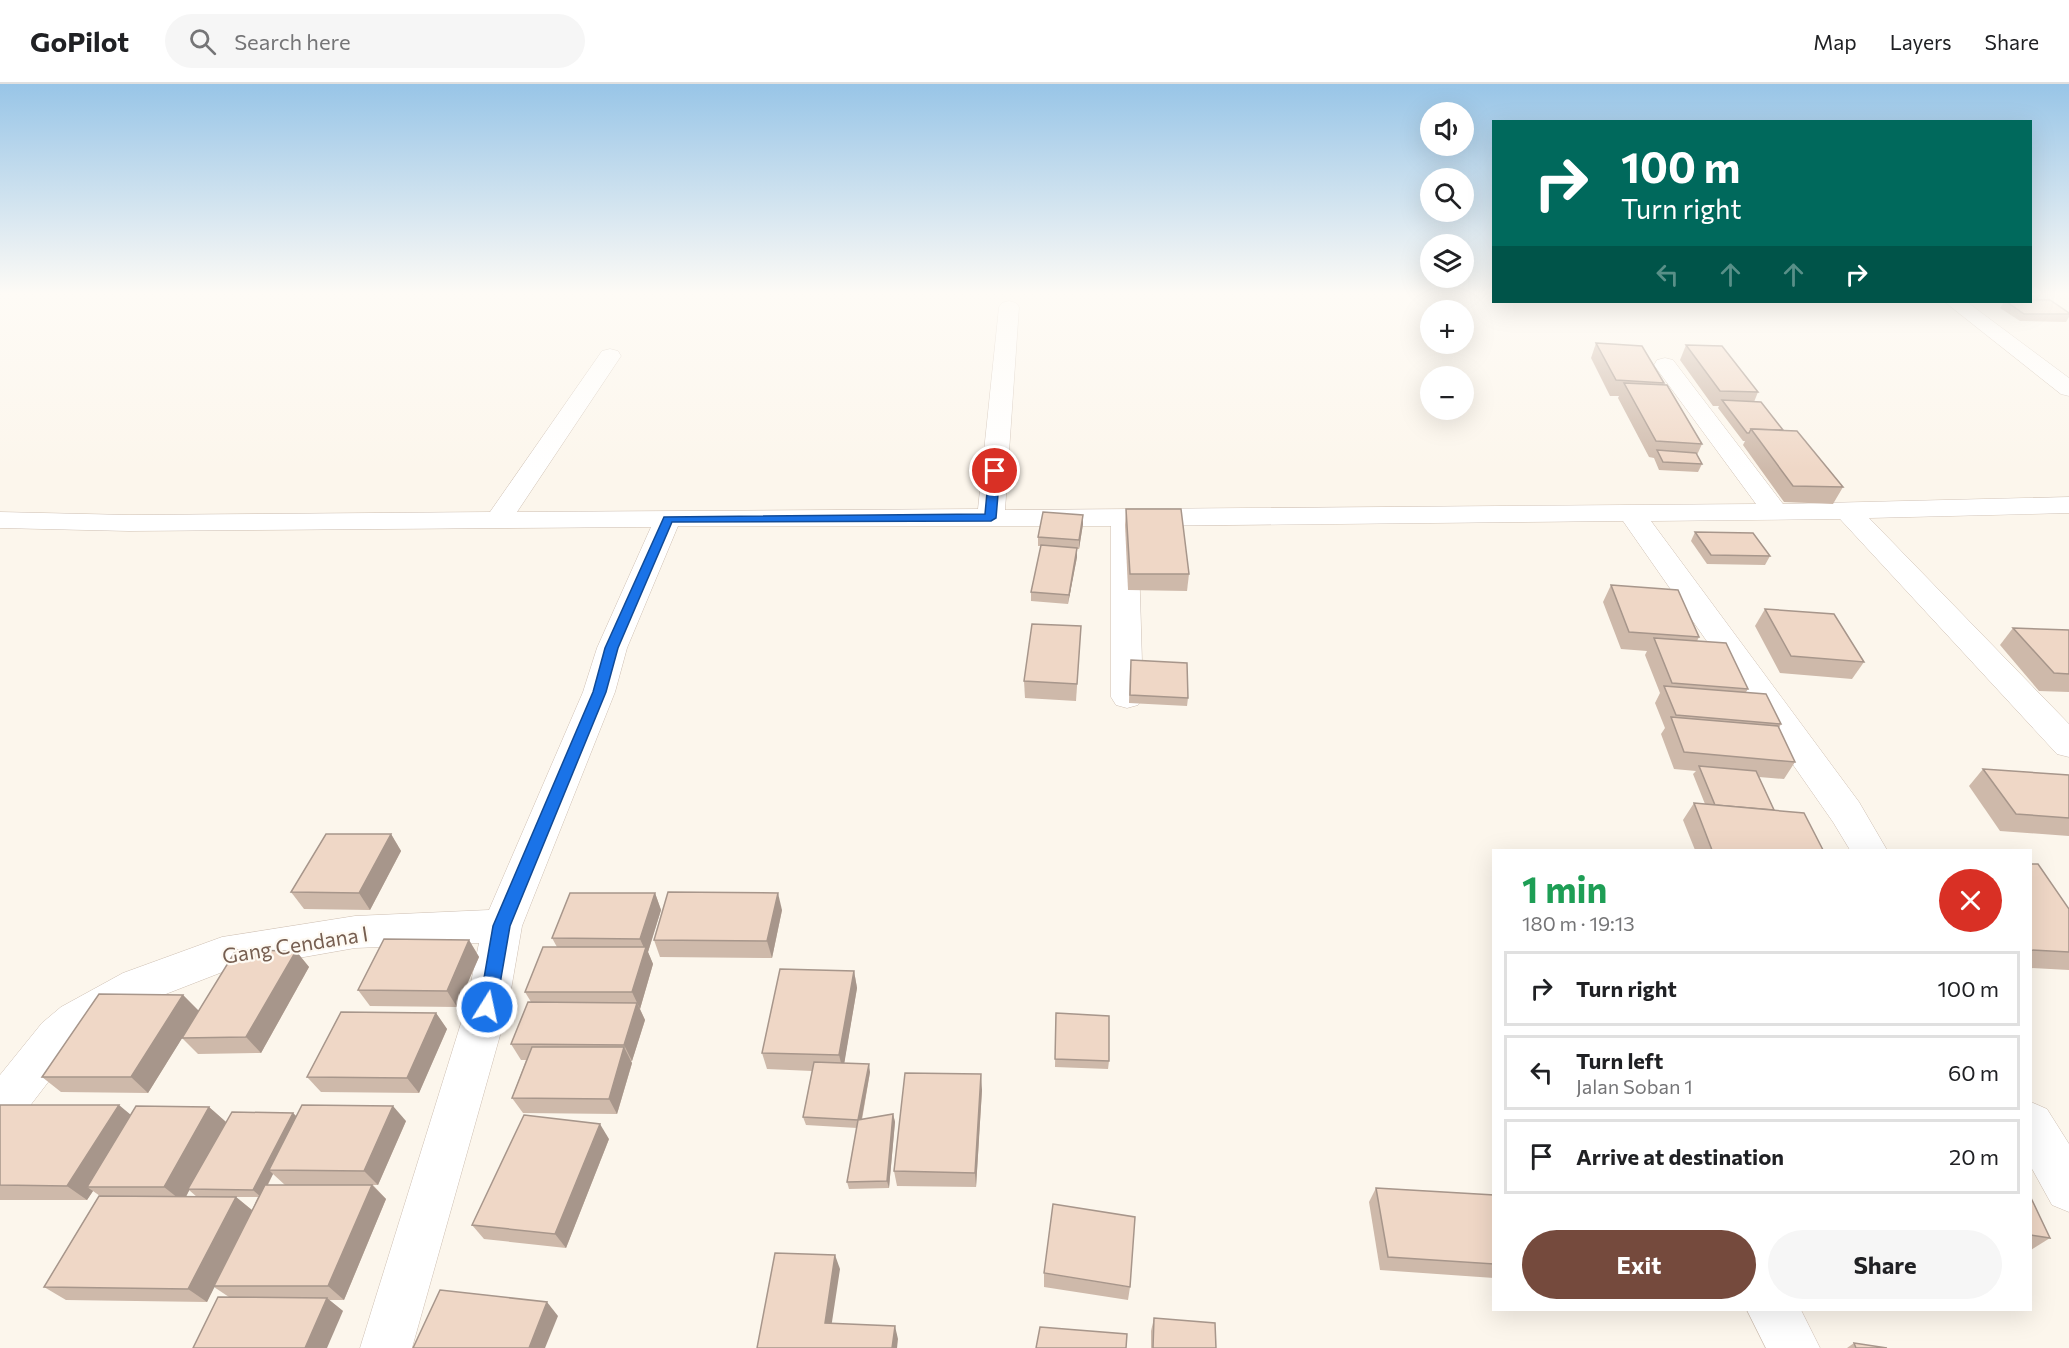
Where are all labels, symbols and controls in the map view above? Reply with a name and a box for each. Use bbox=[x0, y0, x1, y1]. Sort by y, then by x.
search box bbox=[165, 14, 585, 68]
text: GoPilot bbox=[30, 24, 129, 58]
icon: search bbox=[186, 25, 219, 58]
text: Search here bbox=[234, 28, 351, 55]
text: Map bbox=[1813, 29, 1857, 54]
text: Layers bbox=[1890, 29, 1952, 54]
text: Share bbox=[1985, 29, 2039, 54]
map controls bbox=[1420, 102, 1474, 420]
button: sound bbox=[1420, 102, 1474, 156]
text: 100 m bbox=[1621, 140, 1741, 192]
icon: right bbox=[1522, 144, 1600, 222]
button: search bbox=[1420, 168, 1474, 222]
text: Turn right bbox=[1621, 192, 1741, 225]
button: layers bbox=[1420, 234, 1474, 288]
icon: left bbox=[1651, 258, 1684, 291]
icon: ahead bbox=[1714, 258, 1747, 291]
icon: ahead bbox=[1777, 258, 1810, 291]
icon: right bbox=[1840, 258, 1873, 291]
button: + bbox=[1420, 300, 1474, 354]
button: − bbox=[1420, 366, 1474, 420]
pin bbox=[969, 445, 1020, 496]
icon: arrive bbox=[978, 454, 1011, 487]
text: 1 min bbox=[1522, 866, 1607, 910]
button: close bbox=[1939, 869, 2002, 932]
text: 180 m · 19:13 bbox=[1522, 911, 1635, 935]
street label: Gang Cendana I bbox=[220, 920, 370, 968]
icon: right bbox=[1525, 972, 1558, 1005]
position arrow bbox=[455, 975, 519, 1039]
text: Turn right bbox=[1576, 975, 1677, 1002]
text: 100 m bbox=[1937, 975, 1999, 1002]
text: Turn left bbox=[1576, 1047, 1663, 1074]
icon: left bbox=[1525, 1056, 1558, 1089]
text: 60 m bbox=[1948, 1059, 1999, 1086]
text: Jalan Soban 1 bbox=[1576, 1074, 1693, 1098]
icon: arrive bbox=[1525, 1140, 1558, 1173]
text: Arrive at destination bbox=[1576, 1143, 1784, 1170]
text: 20 m bbox=[1949, 1143, 1999, 1170]
button: Exit bbox=[1522, 1230, 1756, 1299]
button: Share bbox=[1768, 1230, 2002, 1299]

